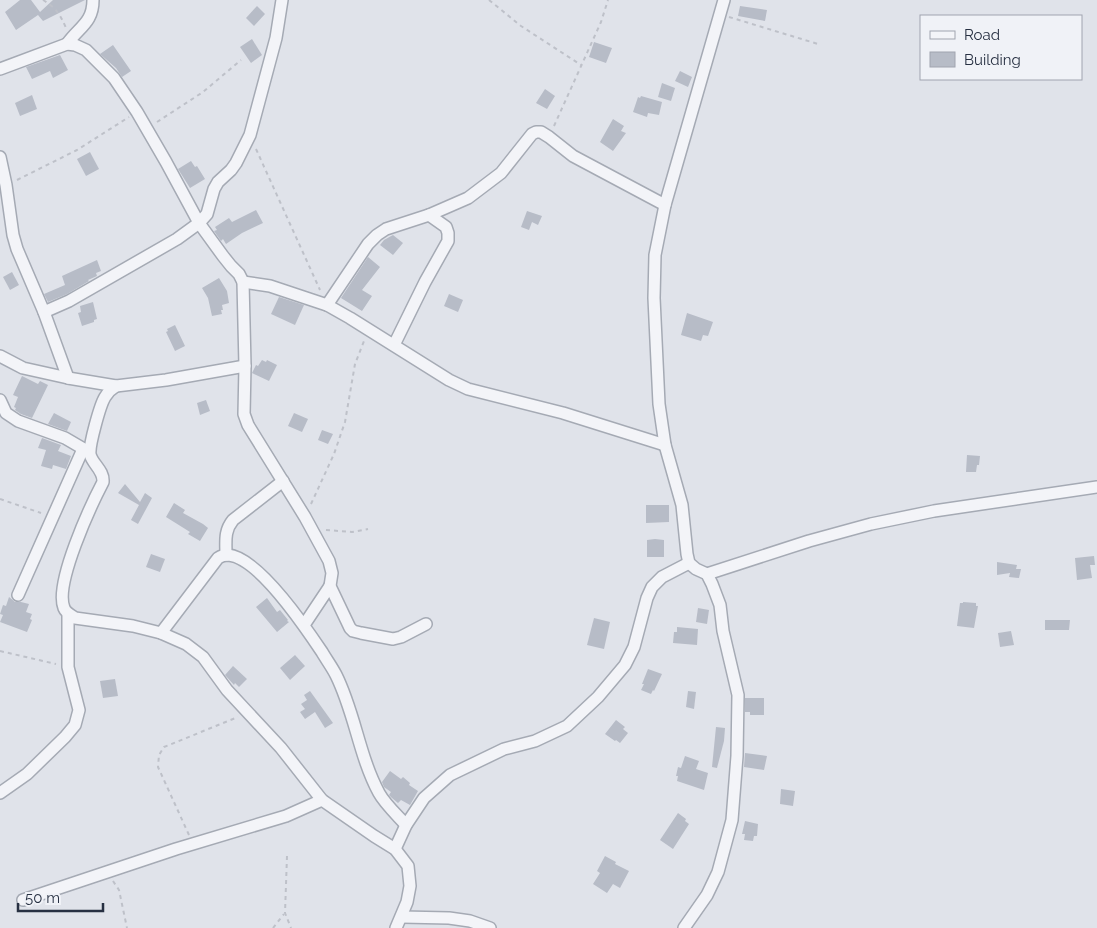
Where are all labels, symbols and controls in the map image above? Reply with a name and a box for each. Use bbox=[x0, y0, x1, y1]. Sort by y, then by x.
legend bbox=[920, 15, 1082, 80]
text: Road bbox=[964, 26, 1000, 44]
text: Building bbox=[964, 51, 1021, 69]
scale bar bbox=[18, 880, 102, 912]
text: 50 m bbox=[25, 889, 60, 907]

